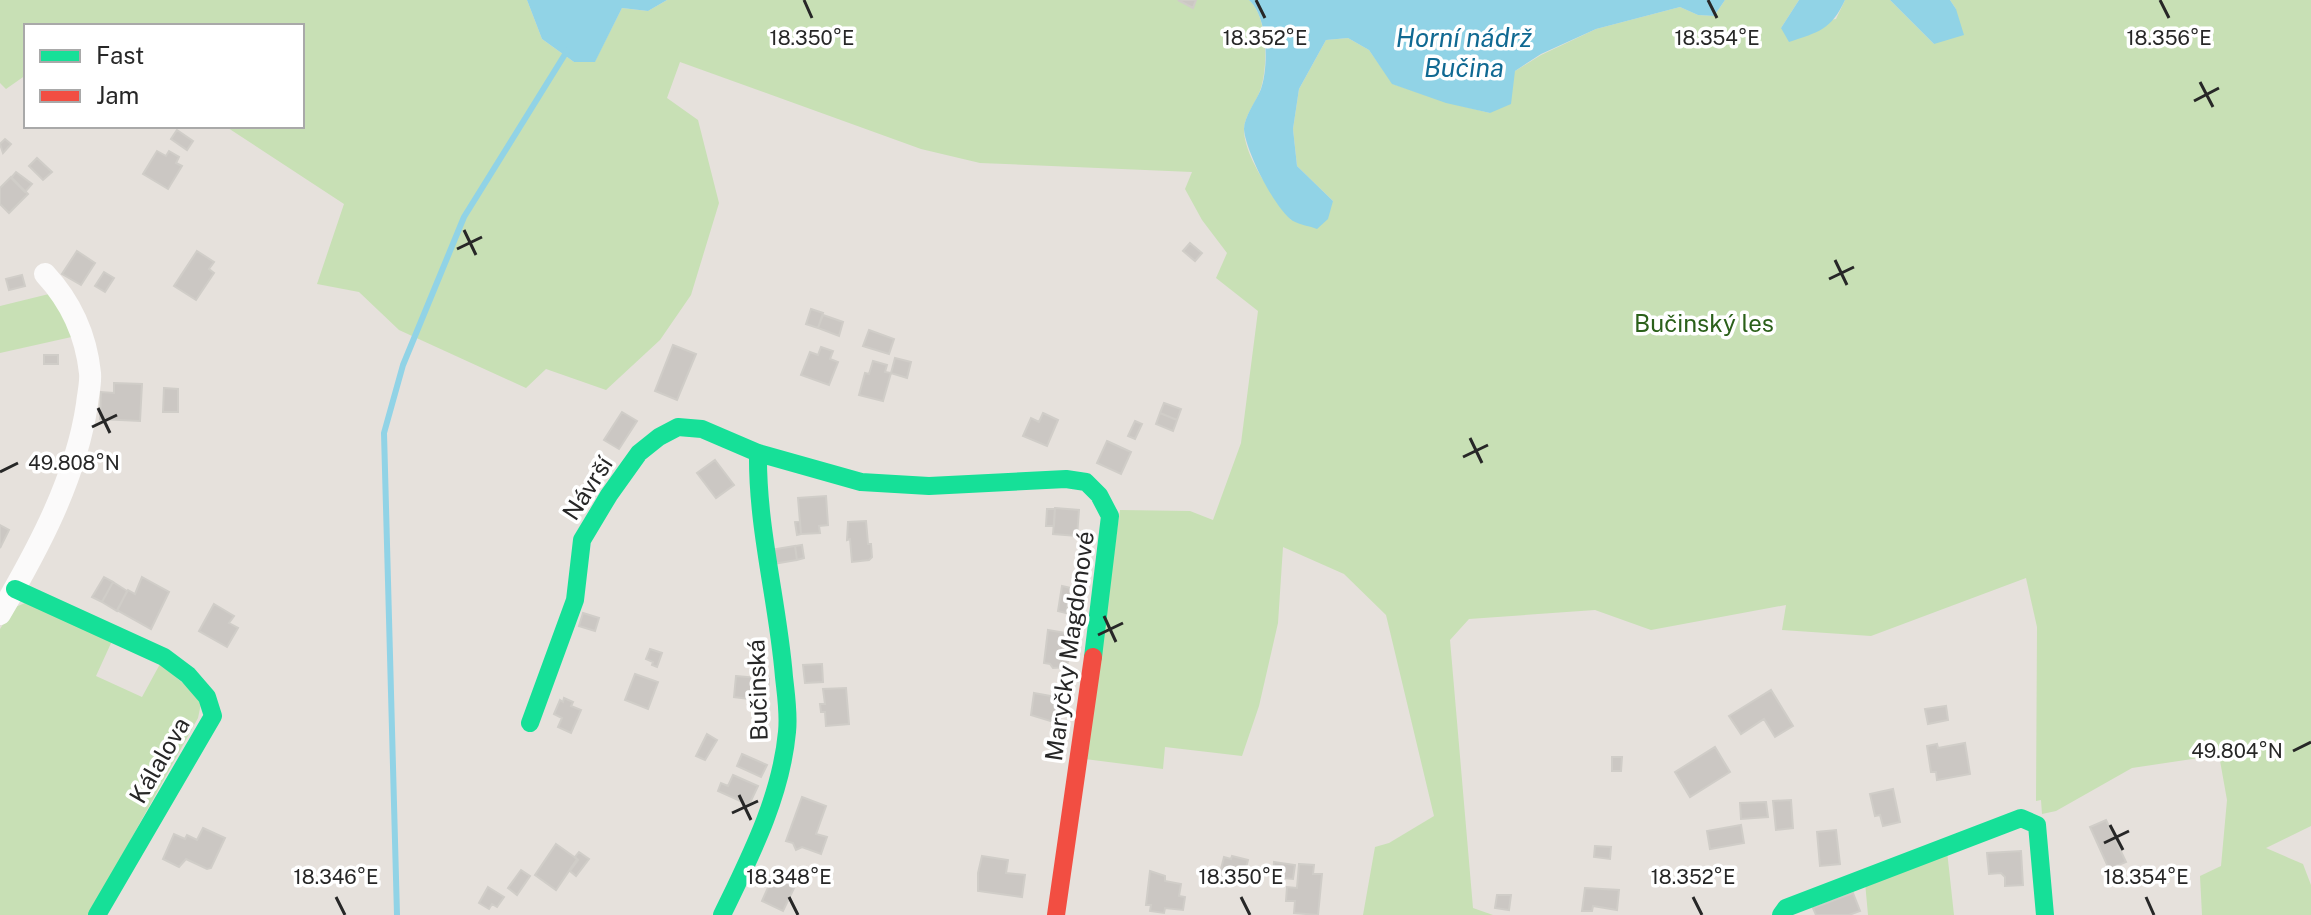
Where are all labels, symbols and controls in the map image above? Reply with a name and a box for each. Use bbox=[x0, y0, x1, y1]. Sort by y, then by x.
water label: Horní nádrž Bučina bbox=[1396, 22, 1533, 83]
legend bbox=[24, 24, 304, 128]
text: 18.350°E bbox=[770, 26, 854, 50]
text: 18.352°E bbox=[1223, 26, 1307, 50]
text: 18.354°E bbox=[1674, 26, 1760, 50]
text: 18.356°E bbox=[2126, 26, 2212, 50]
text: Fast bbox=[96, 41, 144, 69]
text: Jam bbox=[96, 81, 139, 109]
park label: Bučinský les bbox=[1634, 309, 1774, 337]
street label: Návrší bbox=[556, 450, 619, 525]
text: 49.808°N bbox=[28, 451, 120, 475]
street label: Maryčky Magdonové bbox=[1039, 529, 1099, 763]
street label: Bučinská bbox=[741, 639, 773, 741]
street label: Kálalova bbox=[123, 712, 195, 808]
text: 49.804°N bbox=[2191, 739, 2283, 763]
text: 18.346°E bbox=[294, 865, 378, 889]
text: 18.348°E bbox=[746, 865, 832, 889]
text: 18.350°E bbox=[1199, 865, 1283, 889]
text: 18.352°E bbox=[1651, 865, 1735, 889]
text: 18.354°E bbox=[2103, 865, 2189, 889]

